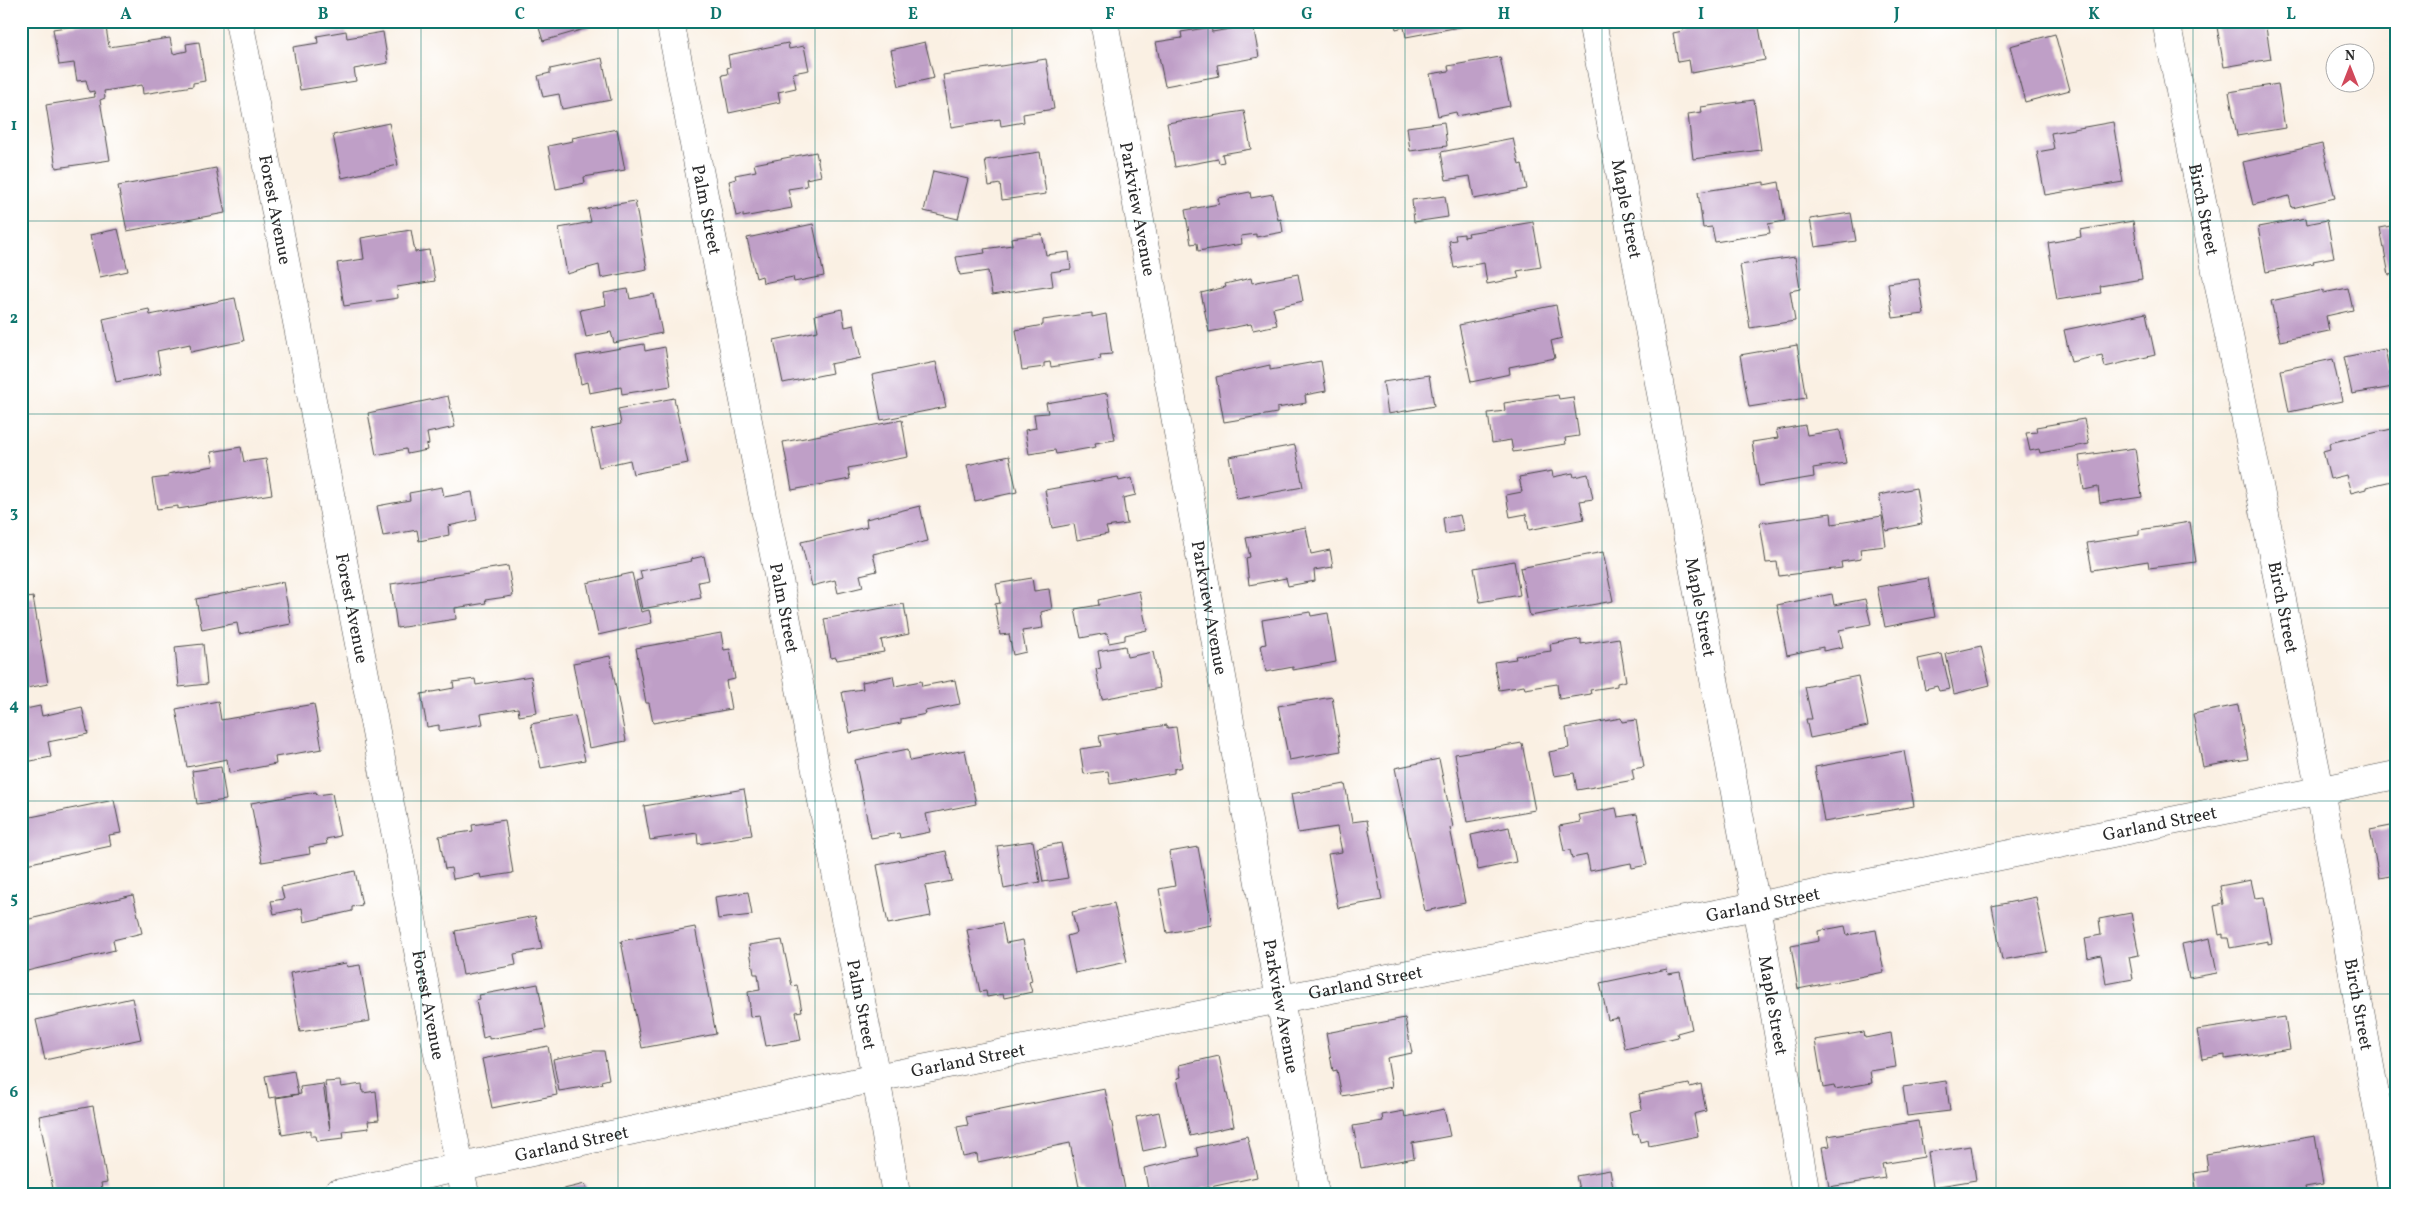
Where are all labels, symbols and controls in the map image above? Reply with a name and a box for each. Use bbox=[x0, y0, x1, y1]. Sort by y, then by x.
text: A bbox=[120, 4, 132, 26]
text: B bbox=[318, 4, 329, 26]
text: C bbox=[515, 4, 525, 26]
text: D bbox=[710, 4, 722, 26]
text: E bbox=[908, 4, 918, 26]
text: F bbox=[1105, 4, 1115, 26]
text: G bbox=[1301, 4, 1313, 26]
text: H bbox=[1498, 4, 1510, 26]
text: I bbox=[1698, 4, 1704, 26]
text: J bbox=[1893, 4, 1900, 26]
text: K bbox=[2088, 4, 2100, 26]
text: L bbox=[2286, 4, 2296, 26]
north arrow bbox=[2324, 42, 2374, 92]
text: N bbox=[2345, 47, 2355, 66]
text: 1 bbox=[11, 115, 17, 137]
street label: Parkview Avenue bbox=[1112, 140, 1161, 278]
street label: Forest Avenue bbox=[251, 153, 297, 267]
street label: Maple Street bbox=[1604, 157, 1647, 261]
street label: Birch Street bbox=[2181, 161, 2224, 258]
street label: Palm Street bbox=[684, 162, 726, 257]
text: 2 bbox=[10, 308, 18, 330]
text: 3 bbox=[10, 502, 18, 524]
street label: Parkview Avenue bbox=[1184, 539, 1232, 677]
street label: Forest Avenue bbox=[328, 551, 373, 666]
street label: Maple Street bbox=[1678, 556, 1721, 659]
street label: Birch Street bbox=[2261, 559, 2303, 656]
street label: Palm Street bbox=[762, 561, 804, 656]
text: 4 bbox=[9, 695, 19, 717]
street label: Garland Street bbox=[2101, 801, 2219, 849]
street label: Garland Street bbox=[1704, 882, 1822, 929]
text: 5 bbox=[10, 888, 18, 910]
street label: Parkview Avenue bbox=[1255, 937, 1304, 1076]
street label: Forest Avenue bbox=[404, 948, 450, 1062]
street label: Maple Street bbox=[1751, 954, 1793, 1057]
street label: Birch Street bbox=[2337, 956, 2378, 1053]
street label: Palm Street bbox=[839, 957, 881, 1052]
street label: Garland Street bbox=[1306, 960, 1425, 1007]
street label: Garland Street bbox=[909, 1038, 1027, 1085]
text: 6 bbox=[10, 1082, 19, 1104]
street label: Garland Street bbox=[513, 1120, 631, 1169]

